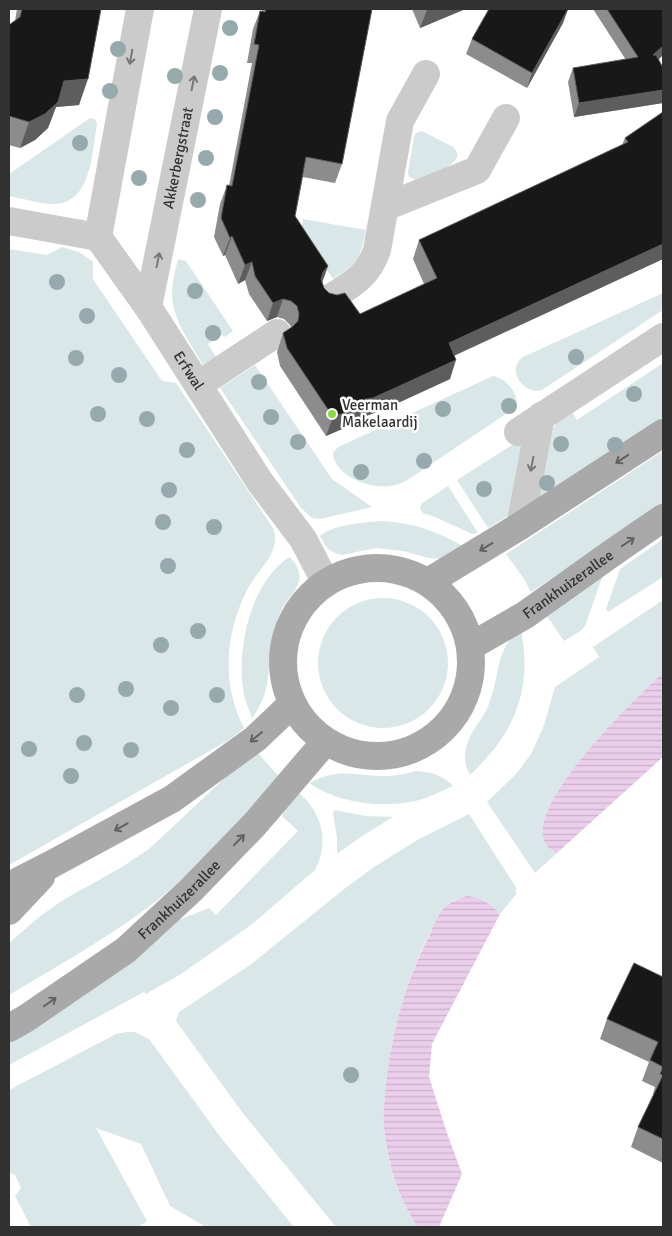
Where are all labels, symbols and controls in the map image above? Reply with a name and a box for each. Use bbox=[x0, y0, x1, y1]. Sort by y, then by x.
one-way arrow bbox=[126, 48, 136, 64]
one-way arrow bbox=[189, 75, 199, 91]
street label: Akkerbergstraat bbox=[159, 106, 197, 210]
one-way arrow bbox=[153, 252, 163, 268]
street label: Erfwal bbox=[170, 348, 208, 393]
place label: Veerman Makelaardij bbox=[342, 396, 418, 431]
marker: Veerman Makelaardij bbox=[326, 408, 338, 420]
one-way arrow bbox=[616, 455, 630, 465]
one-way arrow bbox=[527, 456, 536, 472]
one-way arrow bbox=[621, 537, 635, 547]
one-way arrow bbox=[479, 543, 493, 553]
street label: Frankhuizerallee bbox=[519, 546, 617, 623]
one-way arrow bbox=[250, 732, 263, 743]
one-way arrow bbox=[114, 822, 129, 832]
one-way arrow bbox=[233, 834, 245, 847]
street label: Frankhuizerallee bbox=[134, 856, 224, 943]
one-way arrow bbox=[43, 997, 57, 1007]

